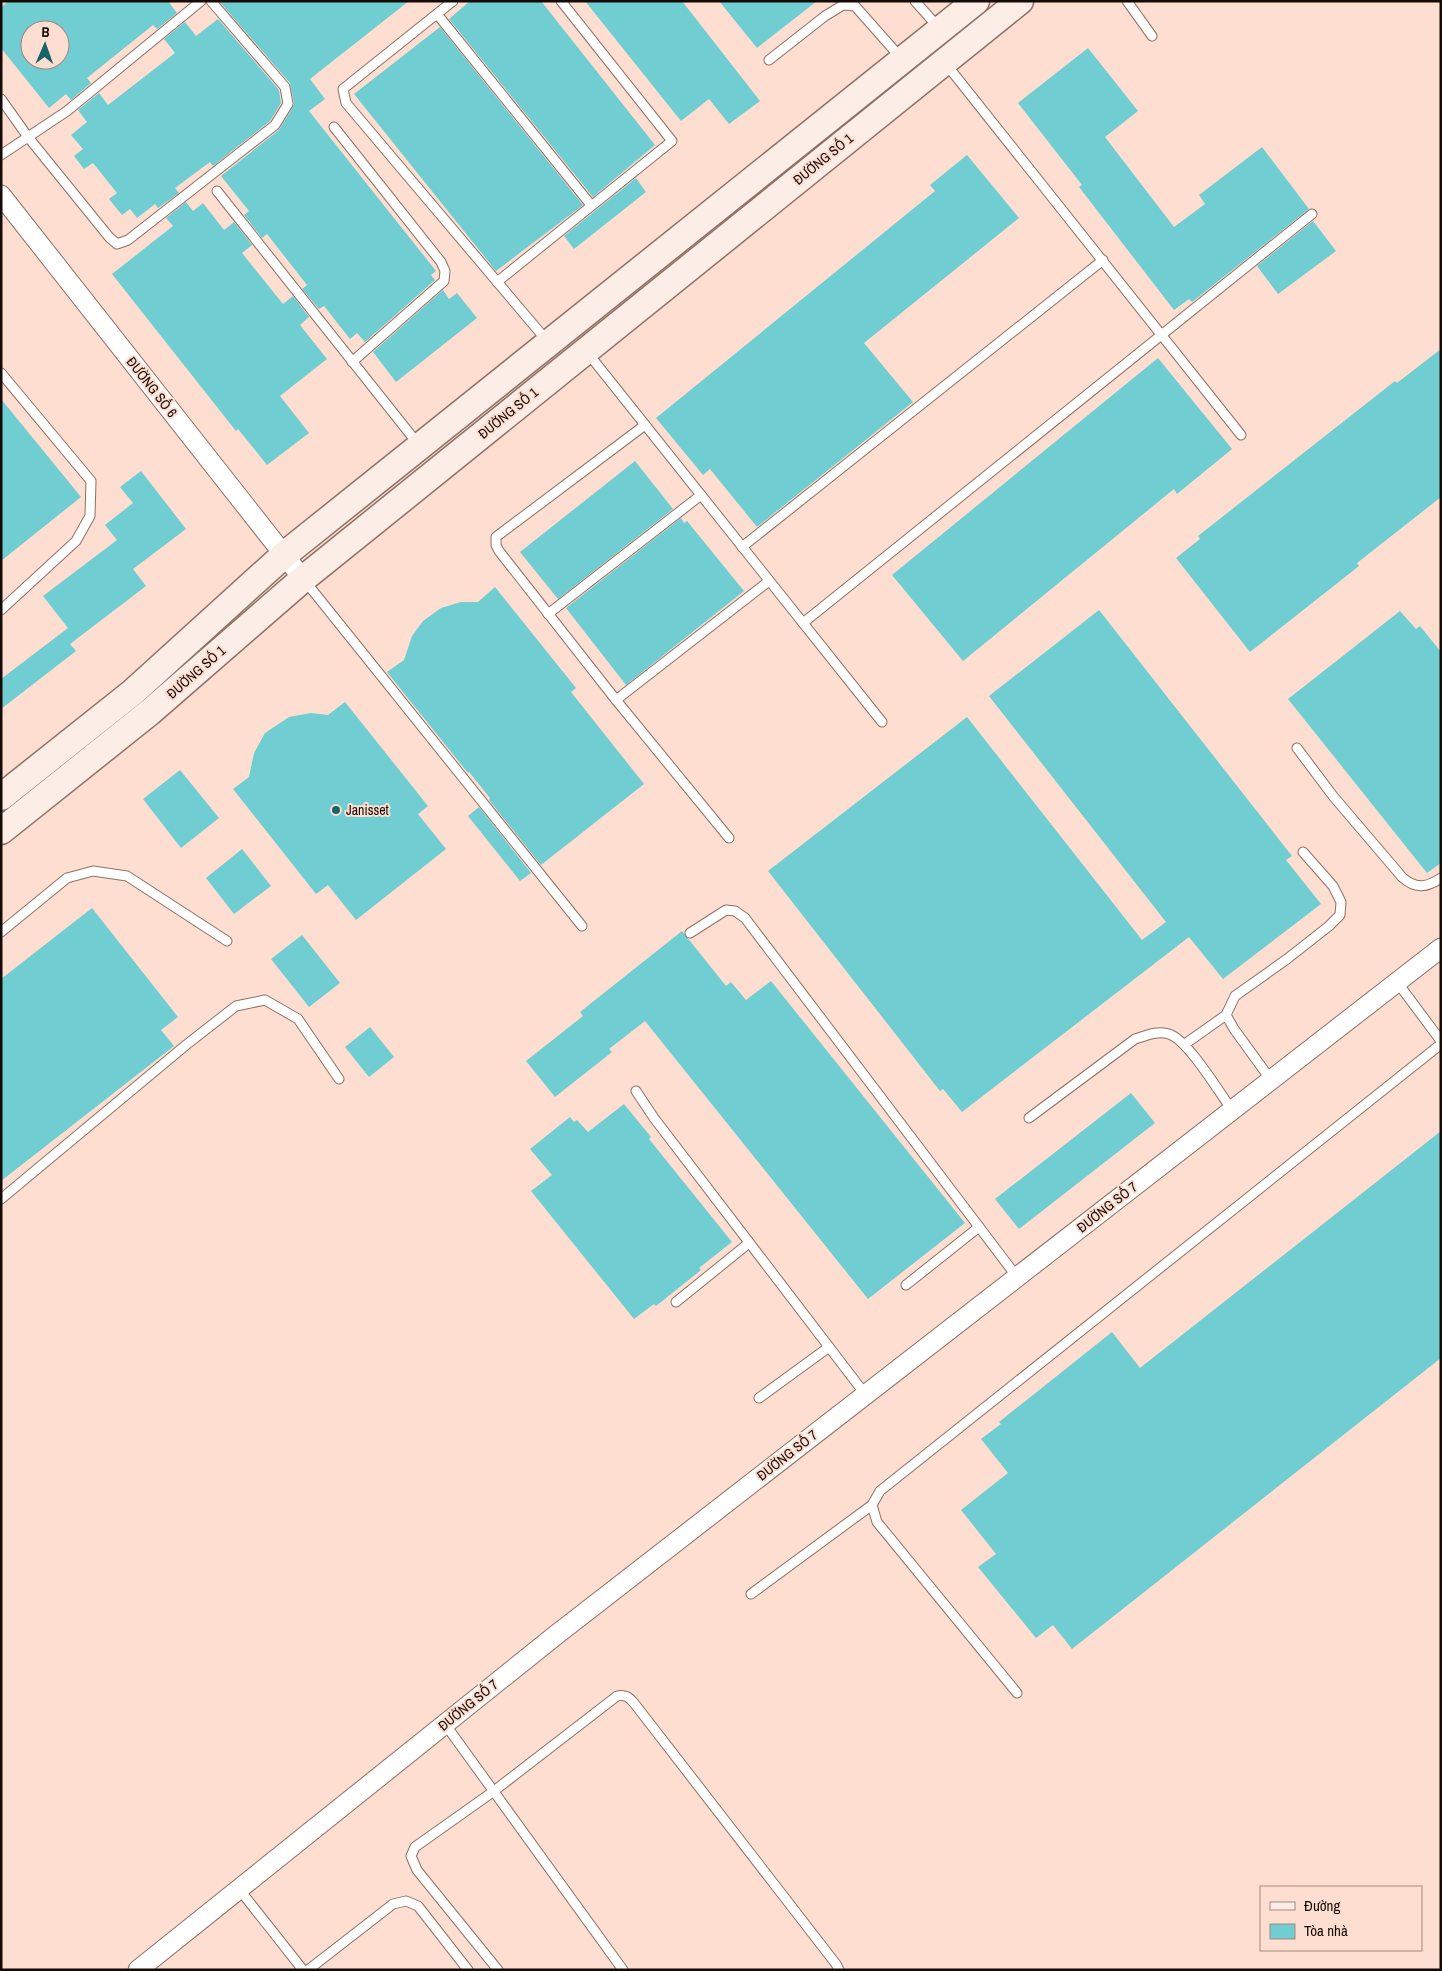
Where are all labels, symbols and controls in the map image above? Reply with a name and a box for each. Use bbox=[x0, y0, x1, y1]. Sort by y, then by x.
north arrow bbox=[20, 20, 70, 70]
text: B bbox=[41, 23, 50, 41]
street label: ĐƯỜNG SỐ 1 bbox=[789, 128, 857, 189]
street label: ĐƯỜNG SỐ 6 bbox=[123, 352, 182, 421]
street label: ĐƯỜNG SỐ 1 bbox=[474, 382, 542, 443]
street label: ĐƯỜNG SỐ 1 bbox=[162, 640, 230, 702]
place label: Janisset bbox=[346, 801, 389, 819]
marker: Janisset bbox=[330, 804, 342, 816]
street label: ĐƯỜNG SỐ 7 bbox=[1072, 1177, 1141, 1236]
street label: ĐƯỜNG SỐ 7 bbox=[752, 1425, 821, 1484]
street label: ĐƯỜNG SỐ 7 bbox=[434, 1675, 502, 1735]
legend bbox=[1260, 1886, 1422, 1951]
text: Đường bbox=[1304, 1895, 1340, 1916]
text: Tòa nhà bbox=[1304, 1920, 1348, 1941]

